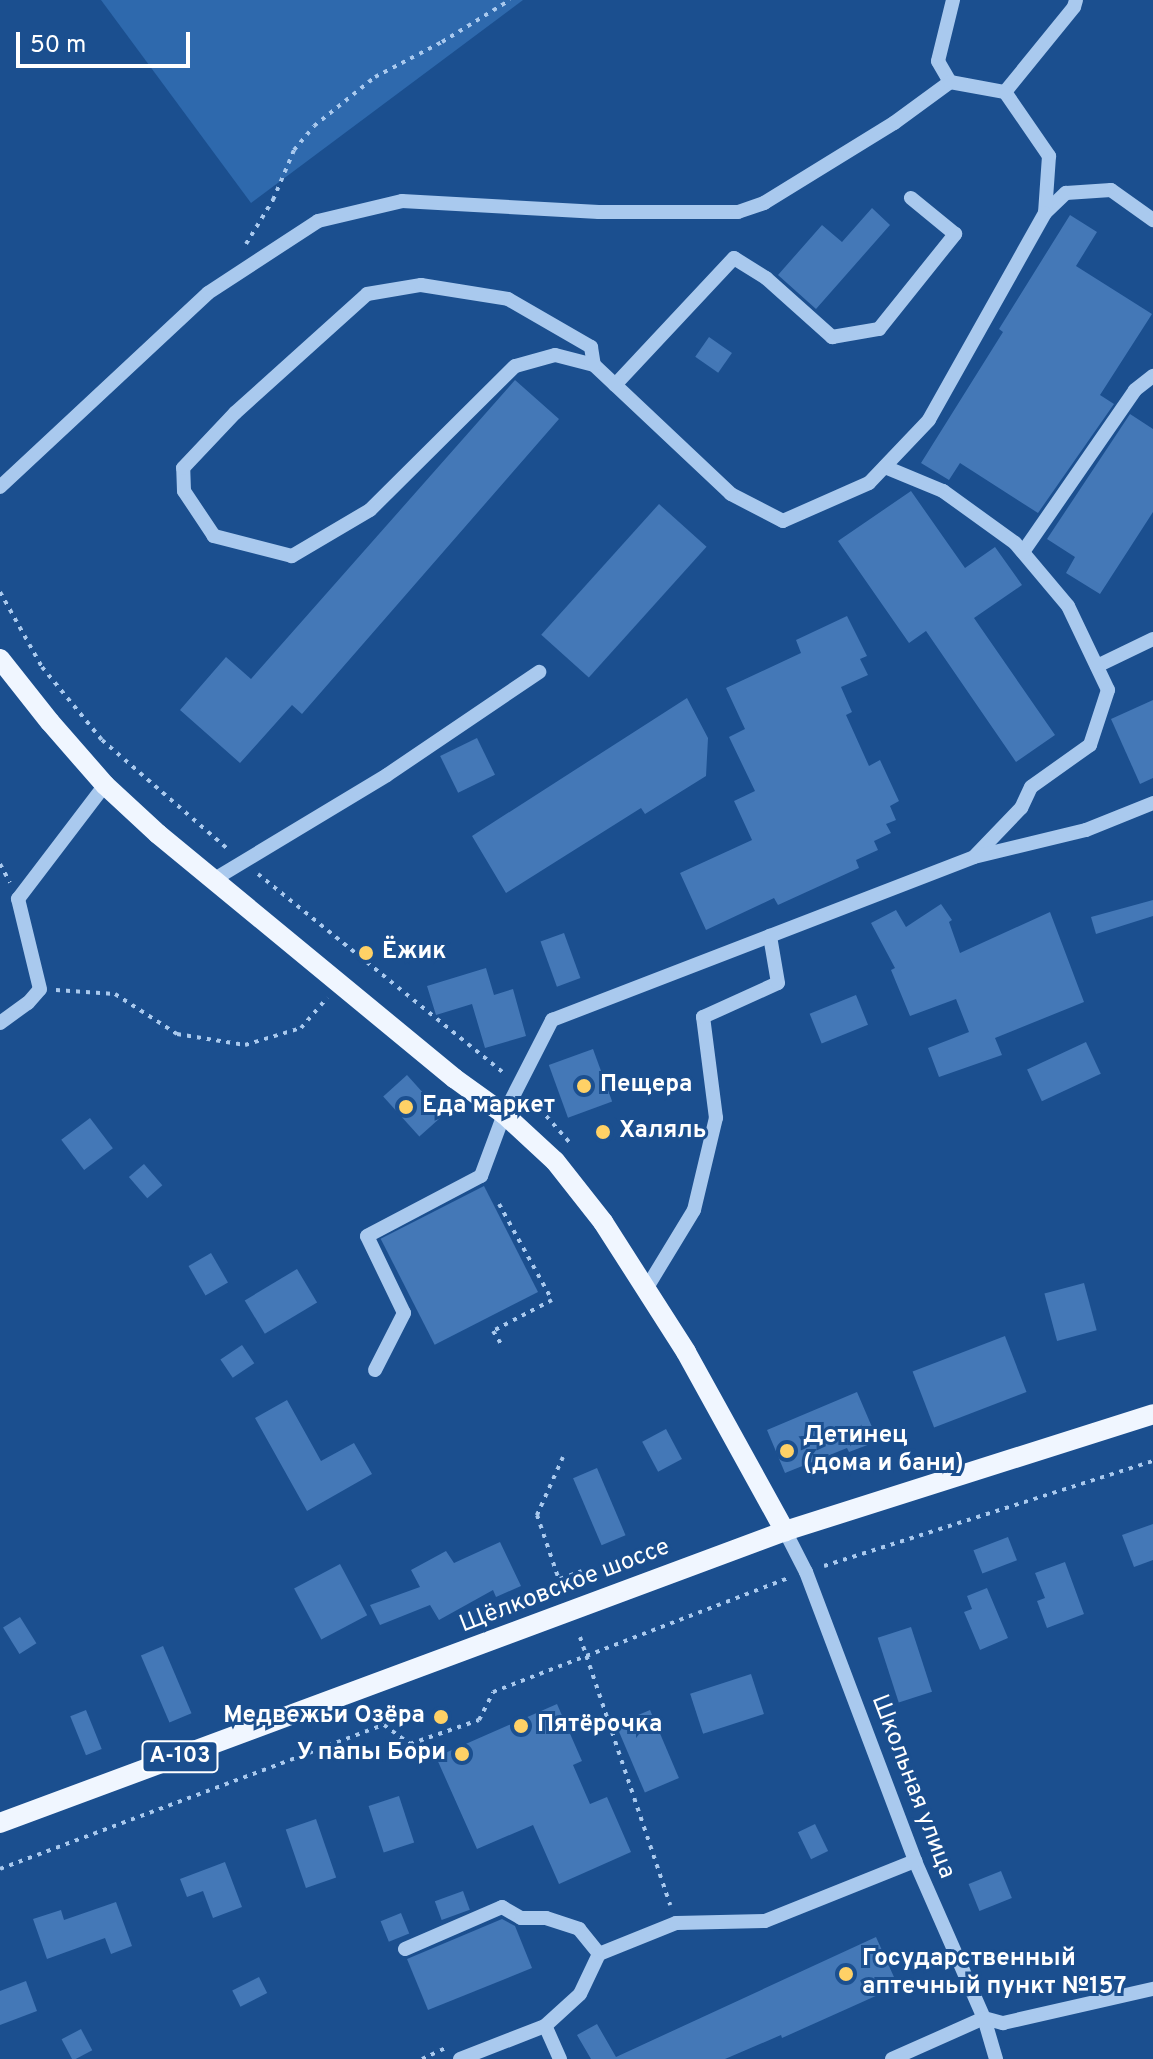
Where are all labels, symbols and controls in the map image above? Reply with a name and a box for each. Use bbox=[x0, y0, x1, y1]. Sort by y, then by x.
scale bar bbox=[20, 16, 194, 66]
text: 50 m bbox=[30, 31, 86, 61]
place label: Ёжик bbox=[382, 939, 446, 967]
marker: Ёжик bbox=[357, 944, 375, 962]
place label: Пещера bbox=[600, 1072, 692, 1100]
marker: Пещера bbox=[575, 1077, 593, 1095]
place label: Еда маркет bbox=[422, 1093, 555, 1121]
marker: Еда маркет bbox=[397, 1098, 415, 1116]
place label: Халяль bbox=[619, 1118, 706, 1146]
marker: Халяль bbox=[594, 1123, 612, 1141]
place label: Детинец (дома и бани) bbox=[803, 1423, 964, 1479]
marker: Детинец (дома и бани) bbox=[778, 1442, 796, 1460]
street label: Щёлковское шоссе bbox=[456, 1534, 674, 1640]
street label: Школьная улица bbox=[864, 1691, 960, 1883]
place label: Медвежьи Озёра bbox=[223, 1703, 425, 1731]
marker: Медвежьи Озёра bbox=[432, 1708, 450, 1726]
place label: Пятёрочка bbox=[537, 1712, 662, 1740]
marker: Пятёрочка bbox=[512, 1717, 530, 1735]
road number: А-103 bbox=[140, 1739, 220, 1775]
place label: У папы Бори bbox=[296, 1740, 446, 1768]
marker: У папы Бори bbox=[453, 1745, 471, 1763]
place label: Государственный аптечный пункт №157 bbox=[862, 1946, 1126, 2002]
marker: Государственный аптечный пункт №157 bbox=[837, 1965, 855, 1983]

